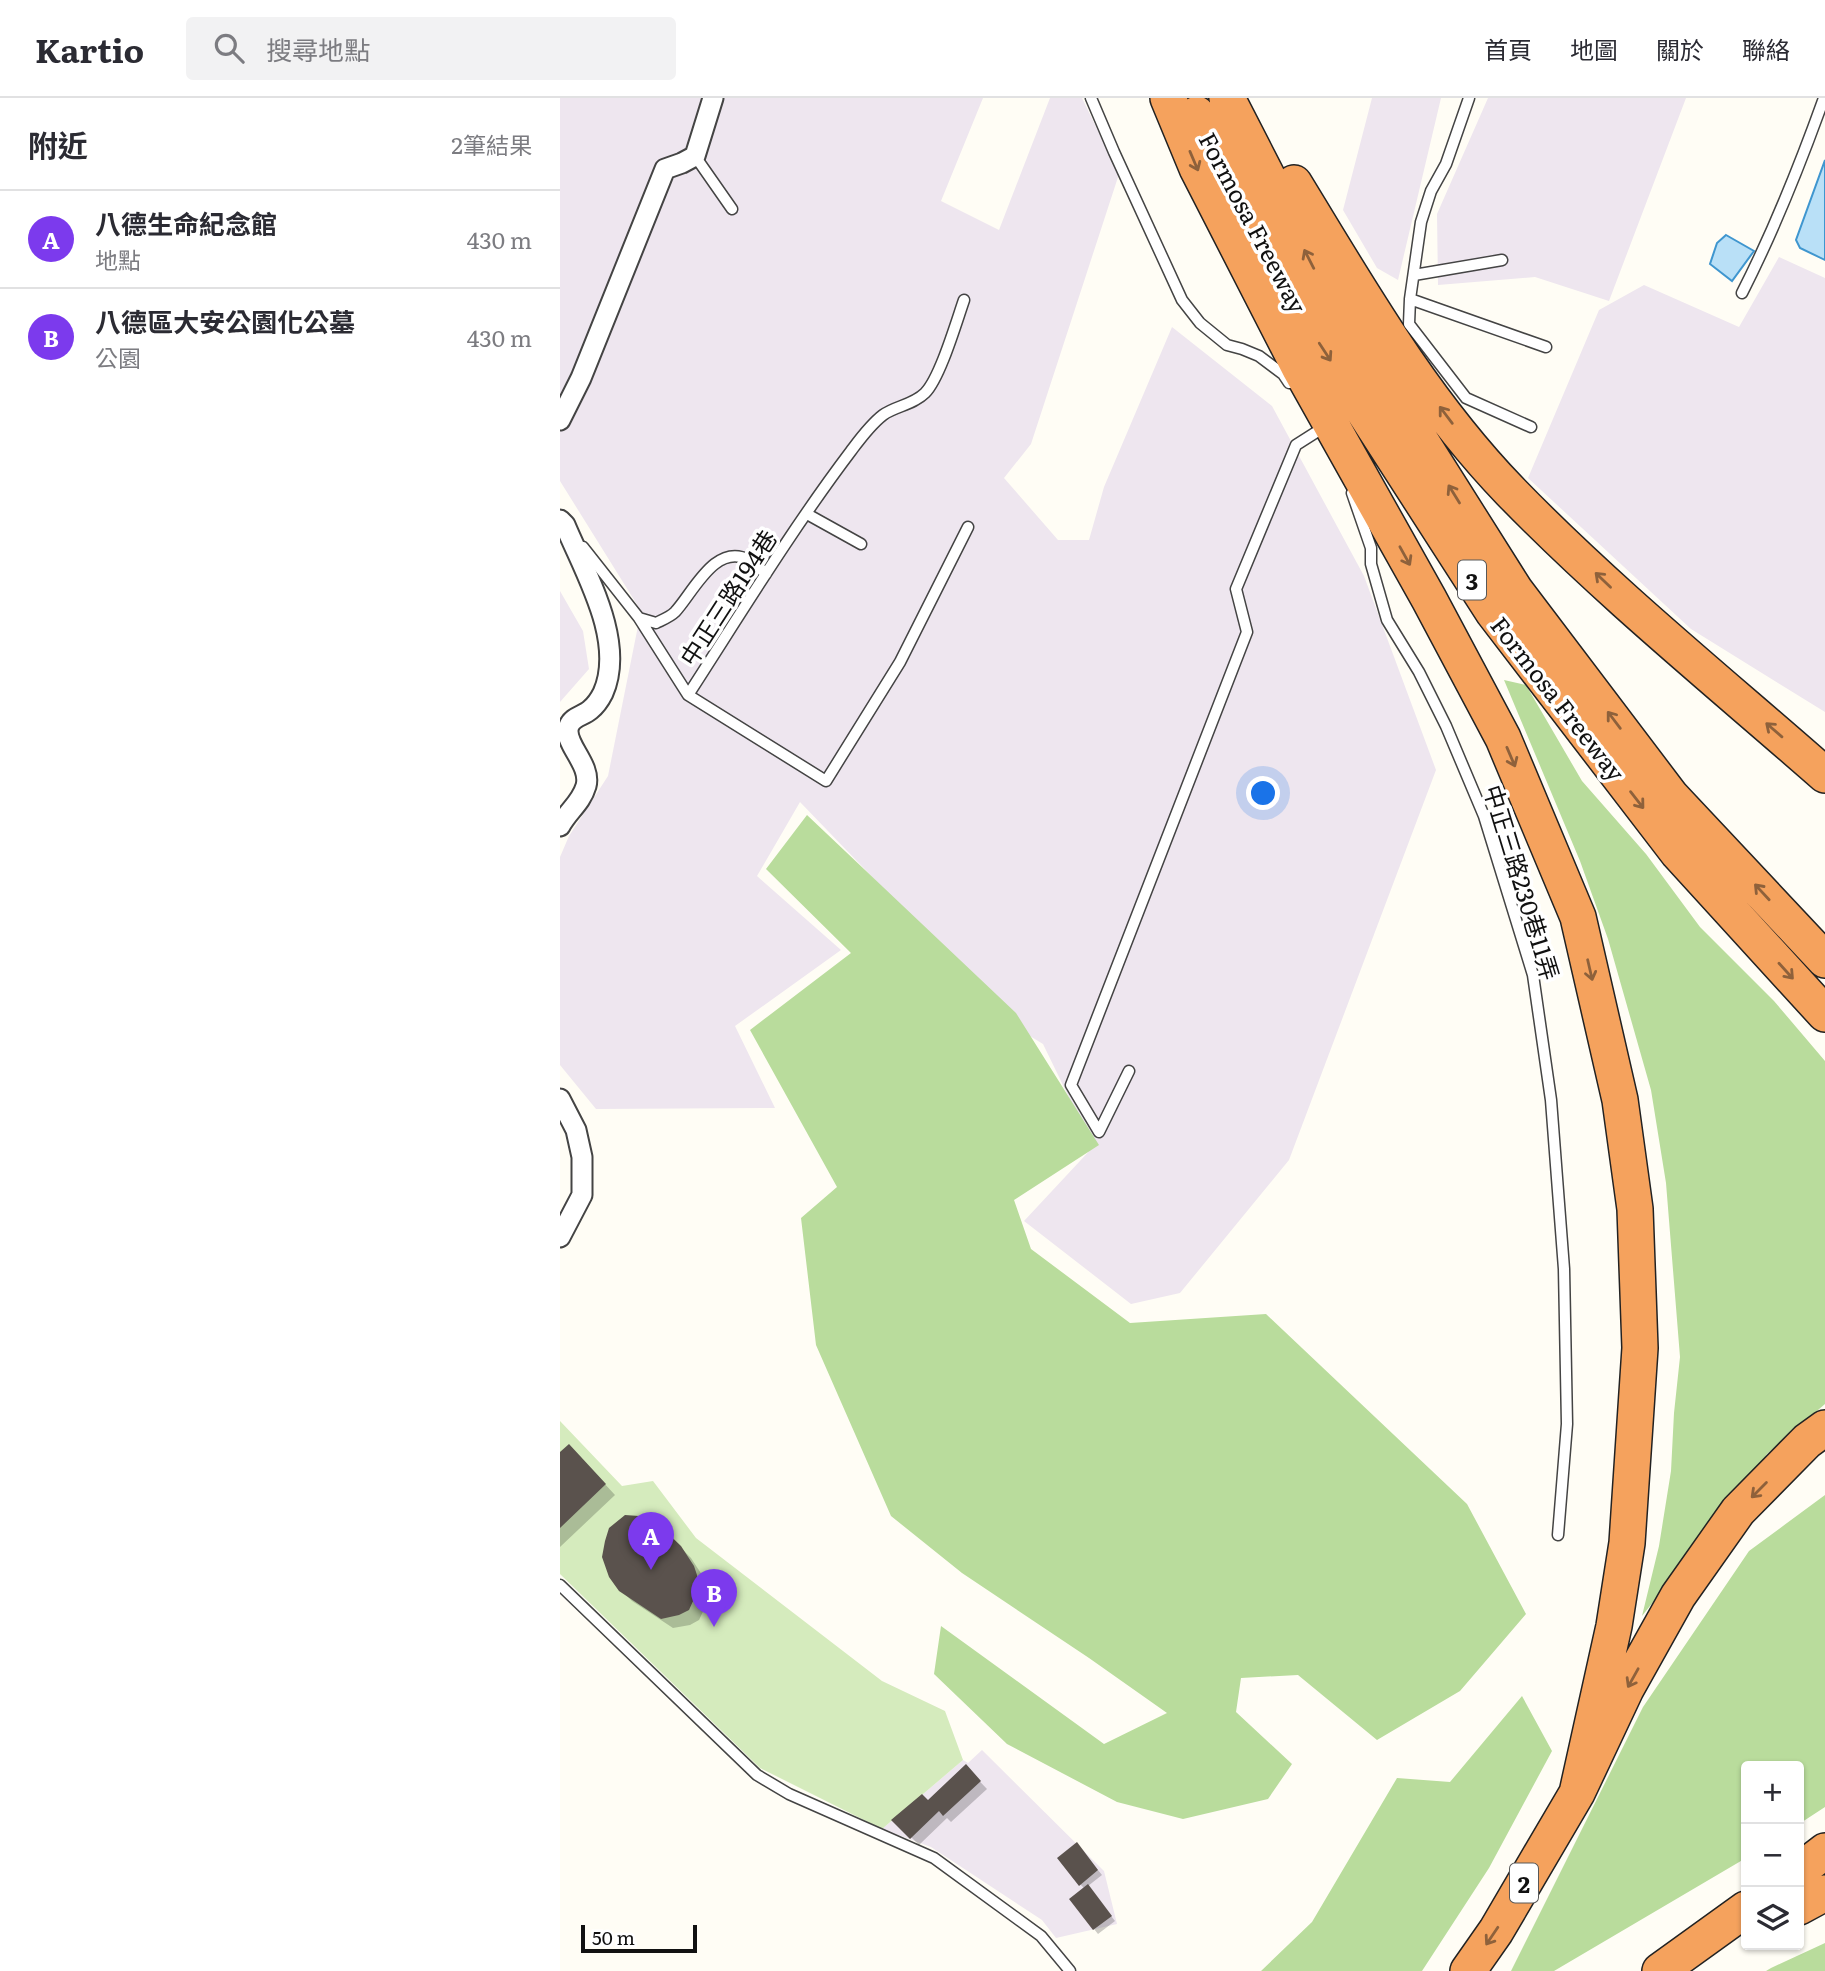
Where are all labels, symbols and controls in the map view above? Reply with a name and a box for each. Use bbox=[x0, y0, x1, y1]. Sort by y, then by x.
search box bbox=[186, 17, 676, 80]
text: Kartio bbox=[35, 24, 144, 73]
icon: search bbox=[210, 29, 248, 67]
text: 搜尋地點 bbox=[266, 29, 370, 68]
text: 首頁 bbox=[1484, 31, 1532, 66]
text: 地圖 bbox=[1570, 31, 1618, 66]
text: 關於 bbox=[1656, 31, 1704, 66]
text: 聯絡 bbox=[1742, 31, 1790, 66]
text: 附近 bbox=[28, 122, 88, 166]
street label: Formosa Freeway bbox=[1192, 125, 1317, 319]
text: 2筆結果 bbox=[451, 127, 532, 161]
one-way arrow bbox=[1189, 150, 1202, 171]
text: 八德生命紀念館 bbox=[95, 203, 277, 242]
text: A bbox=[42, 222, 60, 256]
text: 430 m bbox=[467, 222, 532, 256]
text: 地點 bbox=[95, 242, 141, 276]
one-way arrow bbox=[1302, 249, 1316, 270]
text: 八德區大安公園化公墓 bbox=[95, 301, 355, 340]
text: B bbox=[43, 320, 59, 354]
text: 430 m bbox=[467, 320, 532, 354]
text: 公園 bbox=[95, 340, 141, 374]
one-way arrow bbox=[1318, 342, 1333, 361]
one-way arrow bbox=[1439, 406, 1454, 425]
one-way arrow bbox=[1447, 485, 1461, 505]
street label: 中正三路194巷 bbox=[670, 522, 784, 672]
one-way arrow bbox=[1398, 546, 1412, 566]
road number: 3 bbox=[1458, 560, 1486, 600]
one-way arrow bbox=[1595, 571, 1612, 588]
street label: Formosa Freeway bbox=[1484, 608, 1635, 788]
one-way arrow bbox=[1606, 711, 1621, 730]
one-way arrow bbox=[1765, 722, 1783, 738]
one-way arrow bbox=[1505, 746, 1518, 768]
your location bbox=[1246, 776, 1280, 810]
street label: 中正三路230巷11弄 bbox=[1477, 780, 1569, 984]
one-way arrow bbox=[1630, 790, 1645, 809]
one-way arrow bbox=[1753, 884, 1770, 901]
one-way arrow bbox=[1584, 958, 1597, 981]
one-way arrow bbox=[1778, 962, 1795, 979]
one-way arrow bbox=[1751, 1481, 1768, 1498]
pin: A bbox=[628, 1512, 674, 1570]
pin: B bbox=[691, 1569, 737, 1627]
one-way arrow bbox=[1626, 1667, 1640, 1687]
map controls bbox=[1741, 1761, 1804, 1950]
button: + bbox=[1741, 1761, 1804, 1824]
button: − bbox=[1741, 1824, 1804, 1887]
road number: 2 bbox=[1510, 1864, 1538, 1902]
button: layers bbox=[1741, 1887, 1804, 1950]
scale bar bbox=[581, 1922, 696, 1954]
text: 50 m bbox=[592, 1923, 635, 1951]
one-way arrow bbox=[1485, 1926, 1500, 1945]

